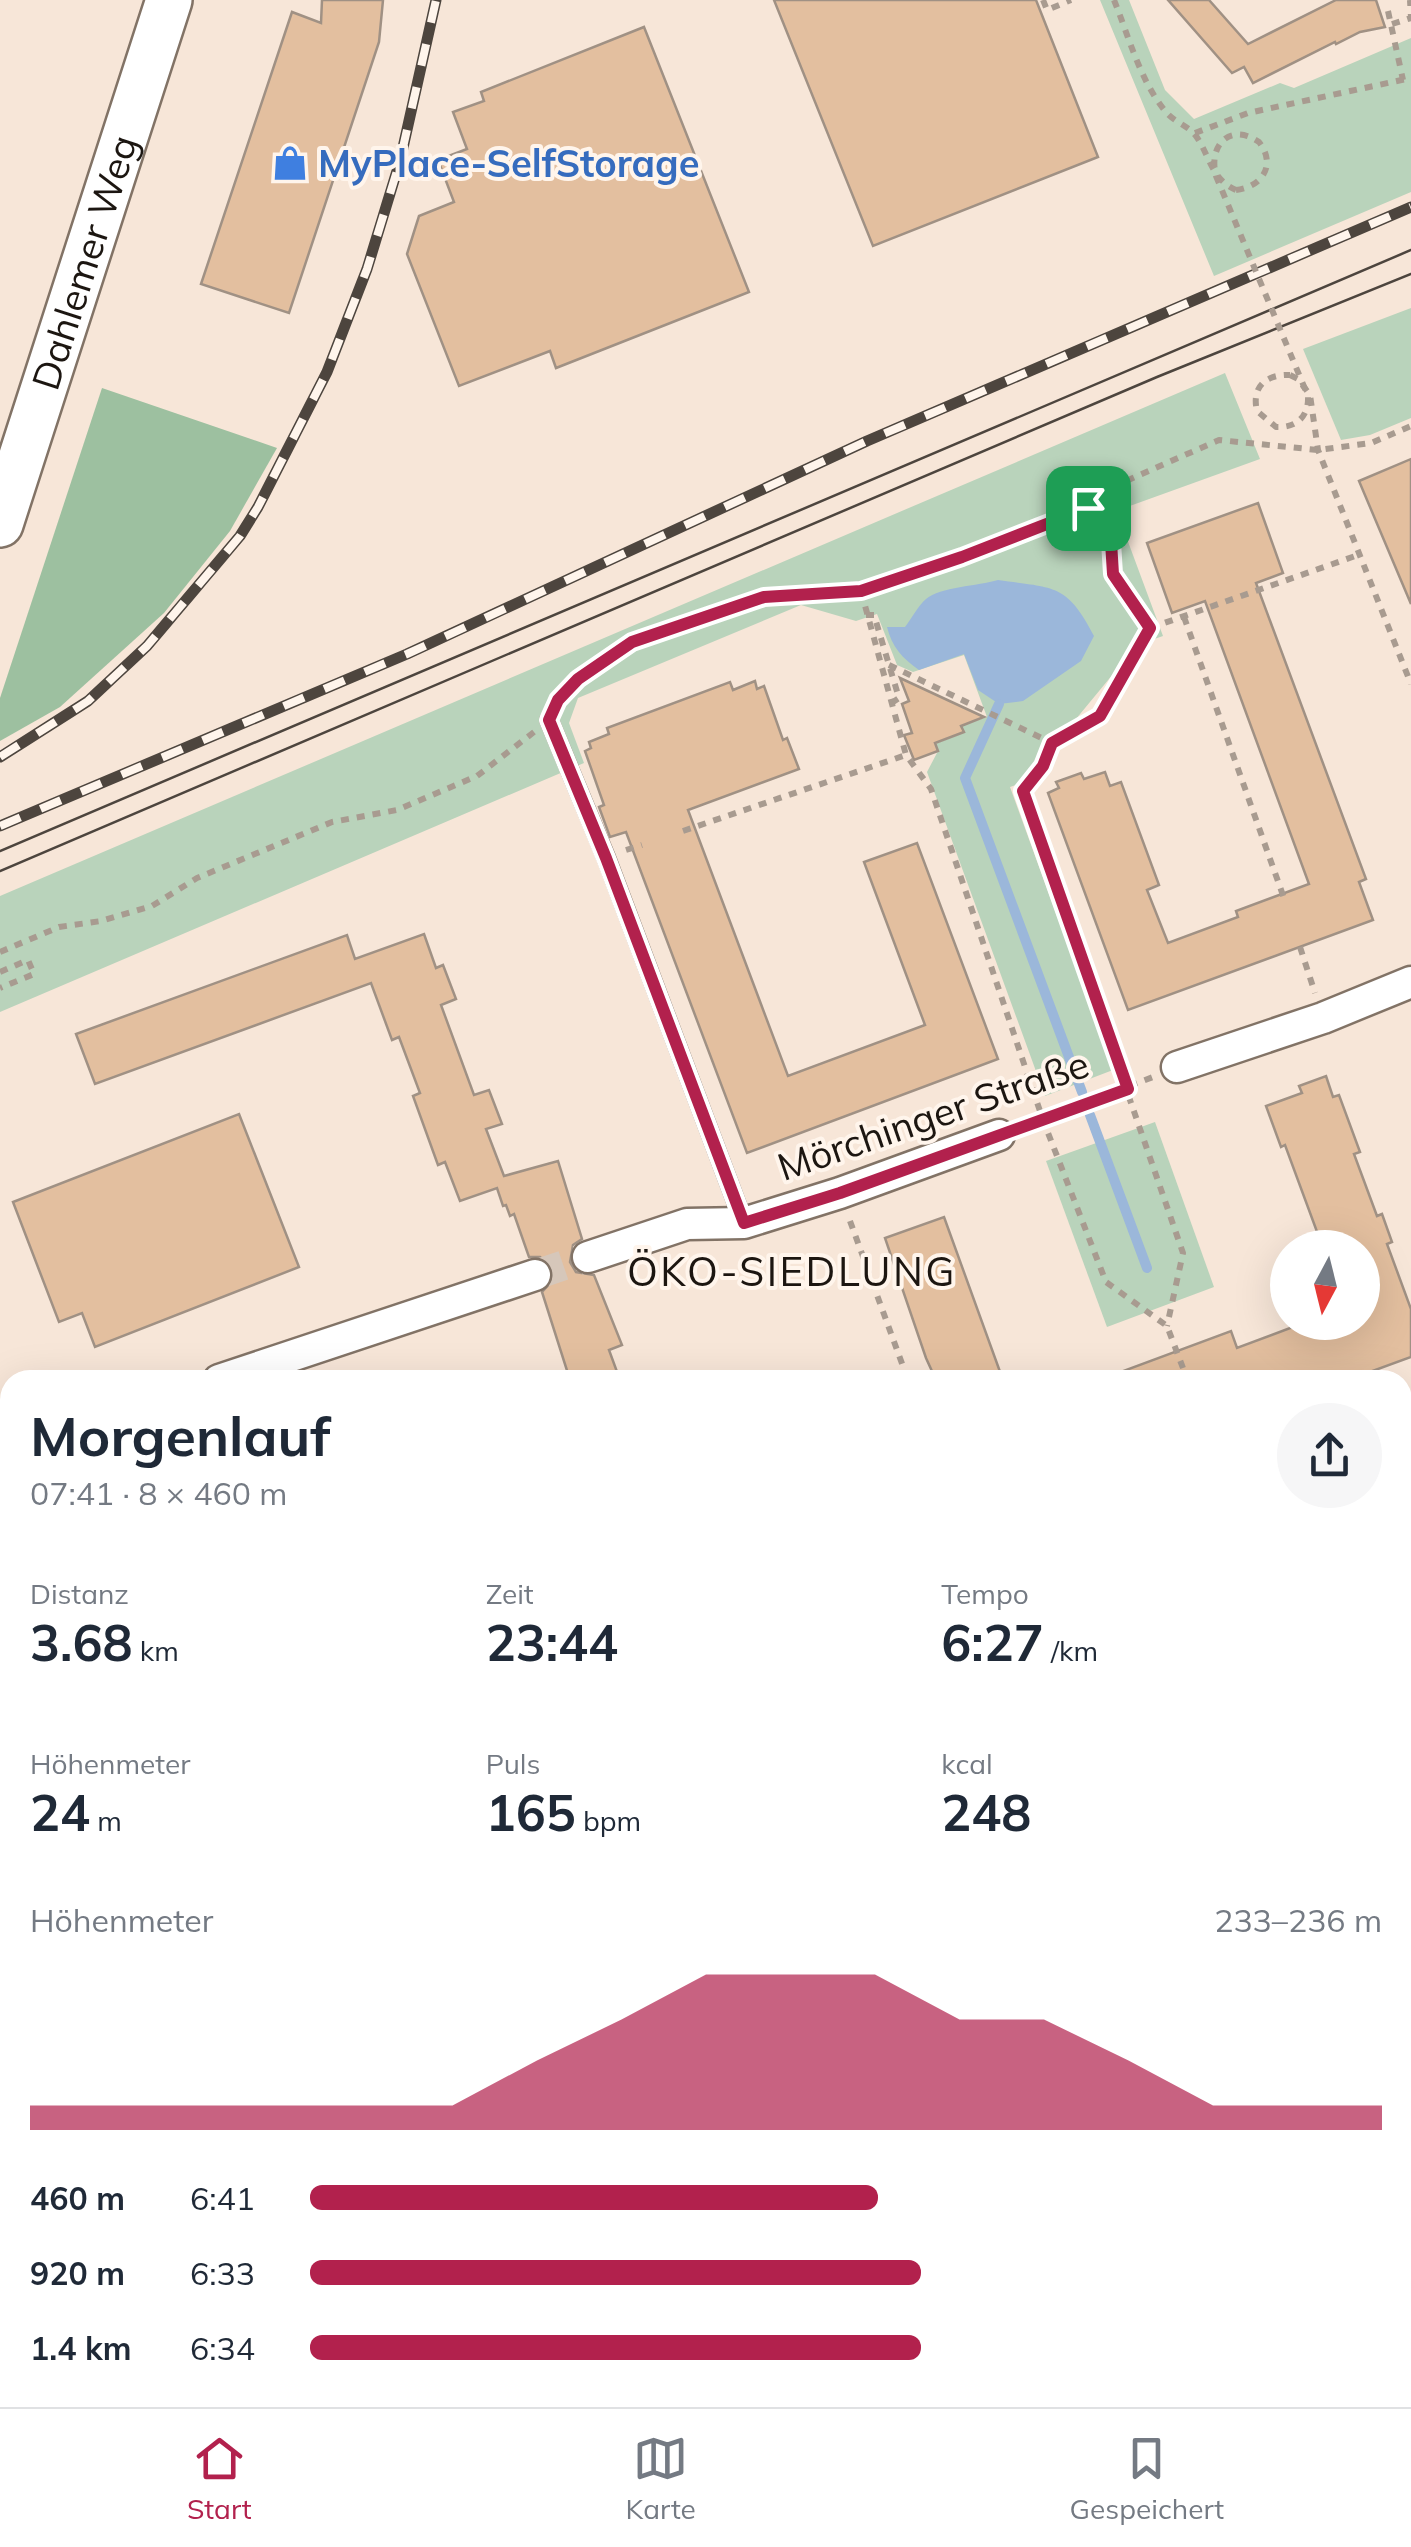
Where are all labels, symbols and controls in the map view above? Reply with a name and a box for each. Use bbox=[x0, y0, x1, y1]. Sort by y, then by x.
street label: Dahlemer Weg bbox=[21, 129, 148, 396]
place label: MyPlace-SelfStorage bbox=[318, 139, 699, 187]
shop icon: MyPlace-SelfStorage bbox=[271, 144, 309, 182]
pin bbox=[1046, 466, 1131, 551]
icon: arrive bbox=[1061, 481, 1116, 536]
street label: Mörchinger Straße bbox=[771, 1039, 1095, 1191]
north arrow bbox=[1270, 1230, 1380, 1340]
map controls bbox=[1270, 1230, 1380, 1340]
district label: ÖKO-SIEDLUNG bbox=[627, 1246, 957, 1296]
text: Morgenlauf bbox=[30, 1401, 331, 1470]
button: share bbox=[1277, 1403, 1382, 1508]
text: 07:41 · 8 × 460 m bbox=[30, 1473, 287, 1513]
text: Distanz bbox=[30, 1576, 129, 1611]
text: Zeit bbox=[486, 1576, 534, 1611]
text: Tempo bbox=[941, 1576, 1029, 1611]
text: 3.68 bbox=[30, 1611, 132, 1674]
text: 23:44 bbox=[486, 1611, 618, 1674]
text: 6:27 bbox=[941, 1611, 1044, 1674]
text: km bbox=[132, 1633, 179, 1668]
text: /km bbox=[1044, 1633, 1098, 1668]
text: Höhenmeter bbox=[30, 1746, 190, 1781]
text: Puls bbox=[486, 1746, 540, 1781]
text: kcal bbox=[941, 1746, 993, 1781]
text: 24 bbox=[30, 1781, 90, 1844]
text: 165 bbox=[486, 1781, 576, 1844]
text: 248 bbox=[941, 1781, 1031, 1844]
text: m bbox=[90, 1803, 122, 1838]
text: bpm bbox=[576, 1803, 641, 1838]
text: Höhenmeter bbox=[30, 1900, 213, 1940]
text: 233–236 m bbox=[1214, 1900, 1382, 1940]
text: 460 m bbox=[30, 2178, 125, 2218]
text: 6:41 bbox=[190, 2178, 255, 2218]
text: 920 m bbox=[30, 2253, 125, 2293]
text: 6:33 bbox=[190, 2253, 255, 2293]
text: 1.4 km bbox=[30, 2328, 132, 2368]
text: 6:34 bbox=[190, 2328, 255, 2368]
tab: Start bbox=[187, 2431, 252, 2526]
tab: Karte bbox=[625, 2431, 696, 2526]
tab: Gespeichert bbox=[1070, 2431, 1224, 2526]

